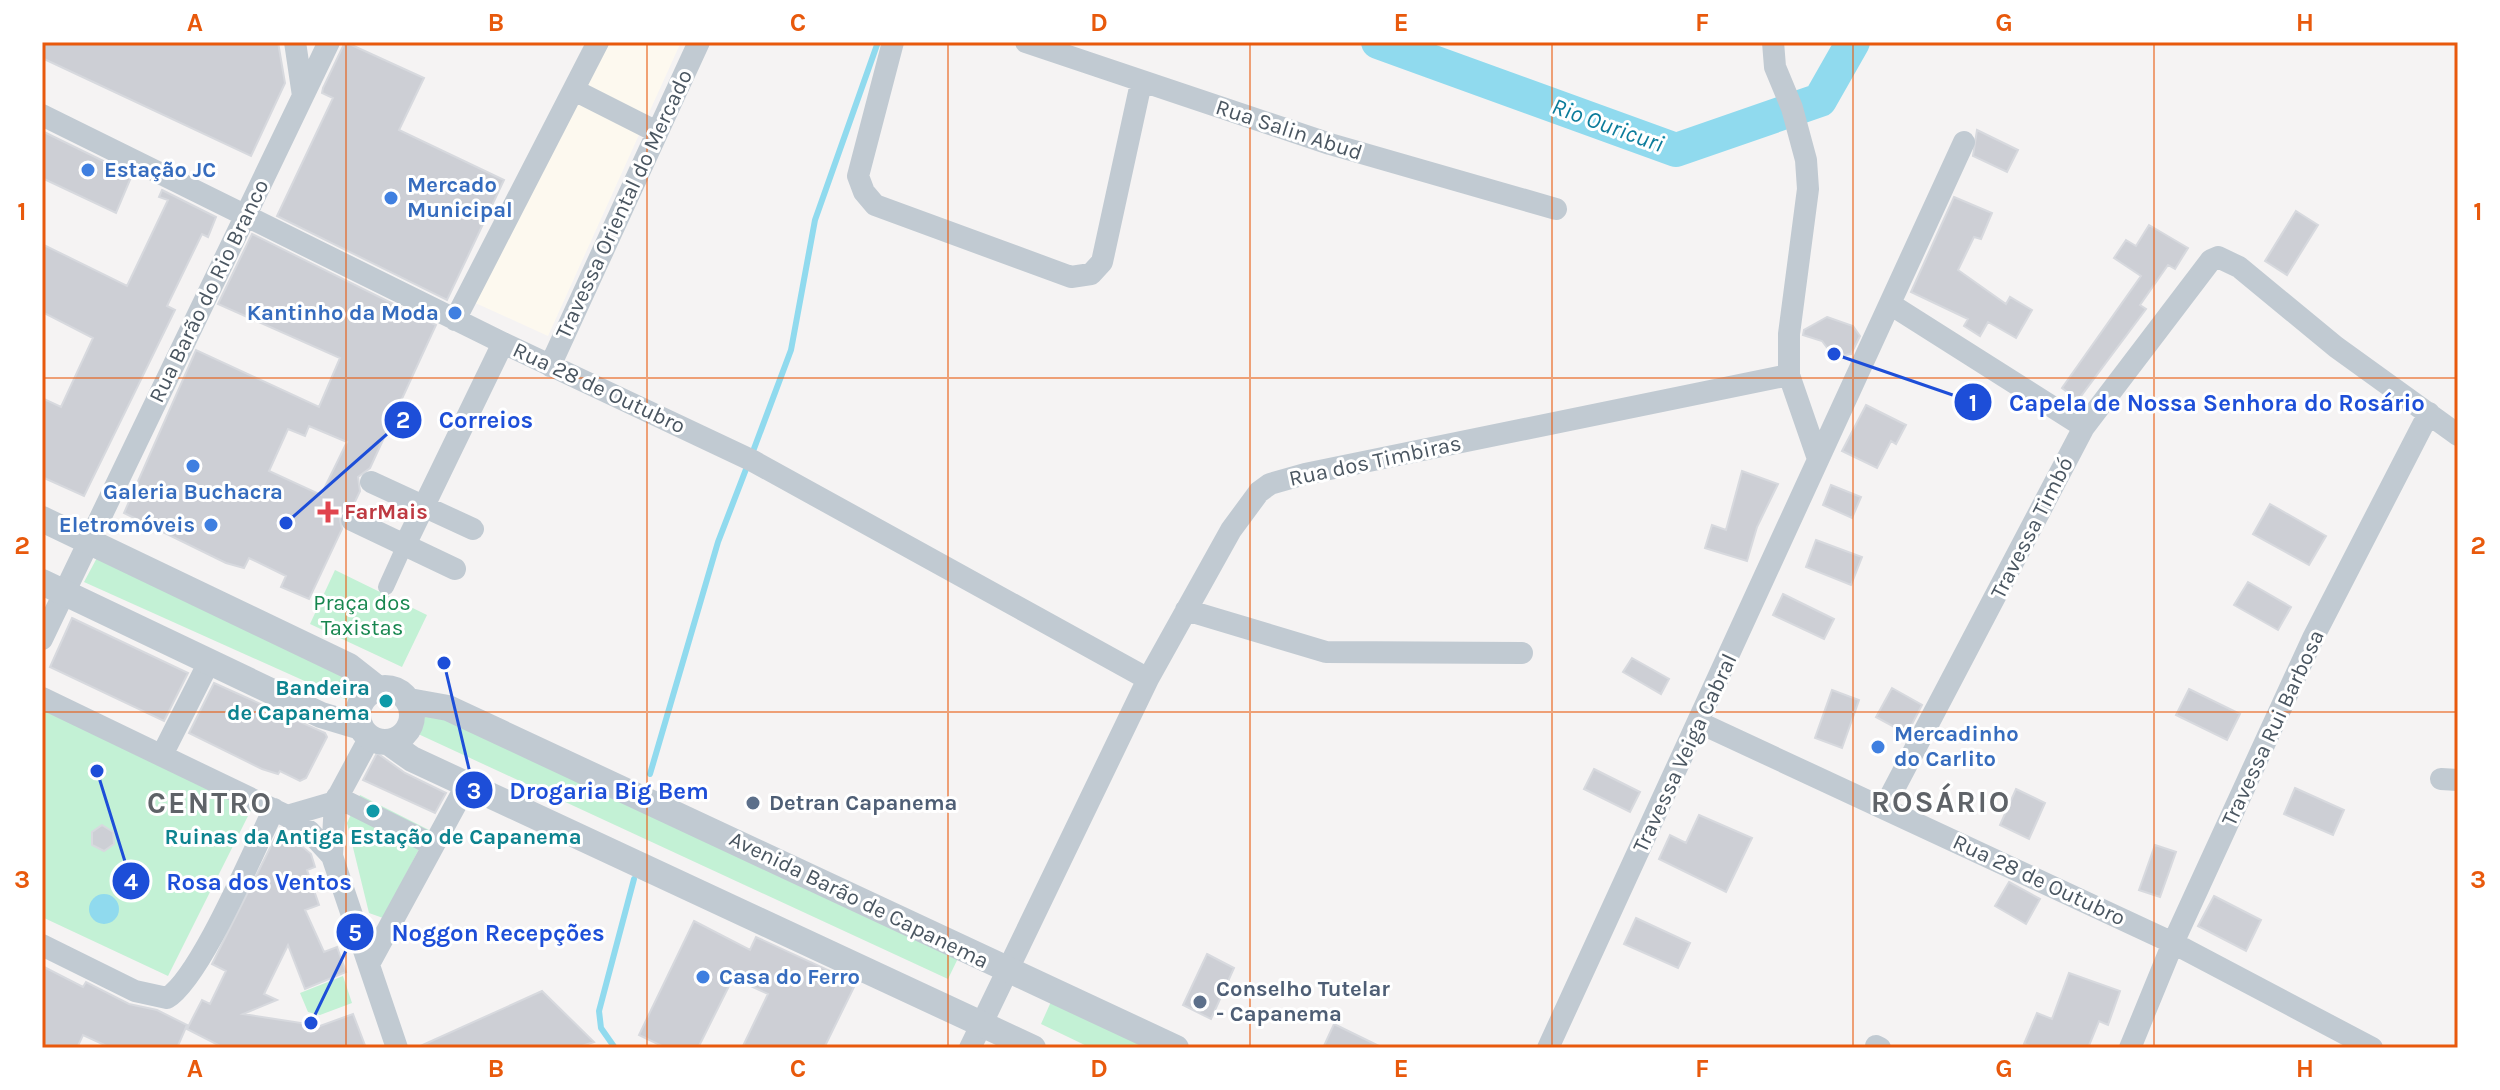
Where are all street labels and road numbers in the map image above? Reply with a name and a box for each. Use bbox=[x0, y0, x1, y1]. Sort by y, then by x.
street label: Travessa Oriental do Mercado bbox=[550, 65, 698, 343]
street label: Rua Salin Abud bbox=[1212, 94, 1366, 166]
street label: Rua Barão do Rio Branco bbox=[144, 175, 274, 407]
street label: Rua 28 de Outubro bbox=[509, 337, 689, 439]
street label: Rua dos Timbiras bbox=[1287, 430, 1463, 492]
street label: Travessa Timbó bbox=[1985, 453, 2079, 603]
street label: Travessa Rui Barbosa bbox=[2216, 626, 2330, 830]
street label: Travessa Veiga Cabral bbox=[1627, 649, 1743, 857]
street label: Avenida Barão de Capanema bbox=[725, 826, 993, 974]
street label: Rua 28 de Outubro bbox=[1949, 829, 2129, 931]

